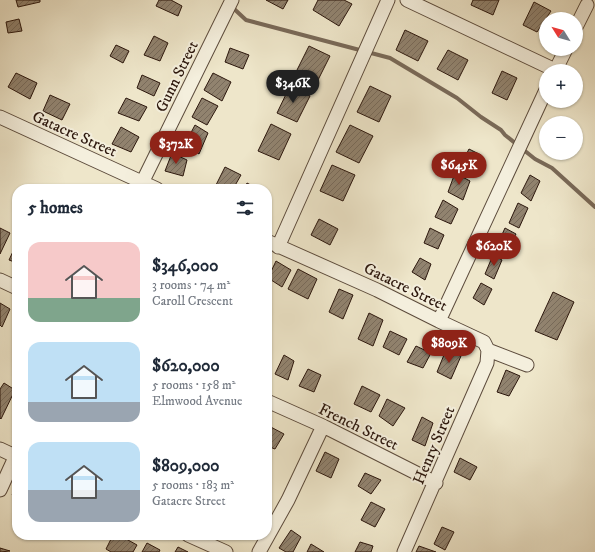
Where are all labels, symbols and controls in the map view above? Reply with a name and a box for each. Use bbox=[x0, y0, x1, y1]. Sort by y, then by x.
north arrow bbox=[539, 12, 583, 56]
map controls bbox=[539, 12, 583, 160]
street label: Gunn Street bbox=[151, 37, 203, 115]
button: + bbox=[539, 64, 583, 108]
pin: $346K bbox=[265, 70, 321, 104]
text: $346K bbox=[275, 75, 311, 91]
street label: Gatacre Street bbox=[29, 106, 120, 161]
button: − bbox=[539, 116, 583, 160]
pin: $372K bbox=[148, 131, 204, 165]
text: $372K bbox=[159, 136, 193, 152]
pin: $645K bbox=[431, 152, 487, 186]
text: $645K bbox=[441, 157, 477, 173]
text: 5 homes bbox=[28, 197, 83, 219]
icon: filters bbox=[234, 197, 256, 219]
pin: $620K bbox=[466, 233, 522, 267]
text: $620K bbox=[476, 238, 512, 254]
text: $346,000 bbox=[152, 255, 218, 277]
icon: home bbox=[60, 258, 108, 306]
street label: Gatacre Street bbox=[360, 258, 451, 316]
text: 3 rooms · 74 m² bbox=[152, 277, 230, 293]
text: Caroll Crescent bbox=[152, 293, 233, 309]
pin: $809K bbox=[421, 330, 477, 364]
text: $809K bbox=[431, 335, 467, 351]
text: $620,000 bbox=[152, 355, 220, 377]
icon: home bbox=[60, 358, 108, 406]
text: 5 rooms · 158 m² bbox=[152, 377, 236, 393]
text: Elmwood Avenue bbox=[152, 393, 243, 409]
street label: French Street bbox=[315, 399, 402, 455]
street label: Henry Street bbox=[409, 403, 459, 487]
text: $809,000 bbox=[152, 455, 219, 477]
icon: home bbox=[60, 458, 108, 506]
text: 5 rooms · 183 m² bbox=[152, 477, 234, 493]
text: Gatacre Street bbox=[152, 493, 226, 509]

